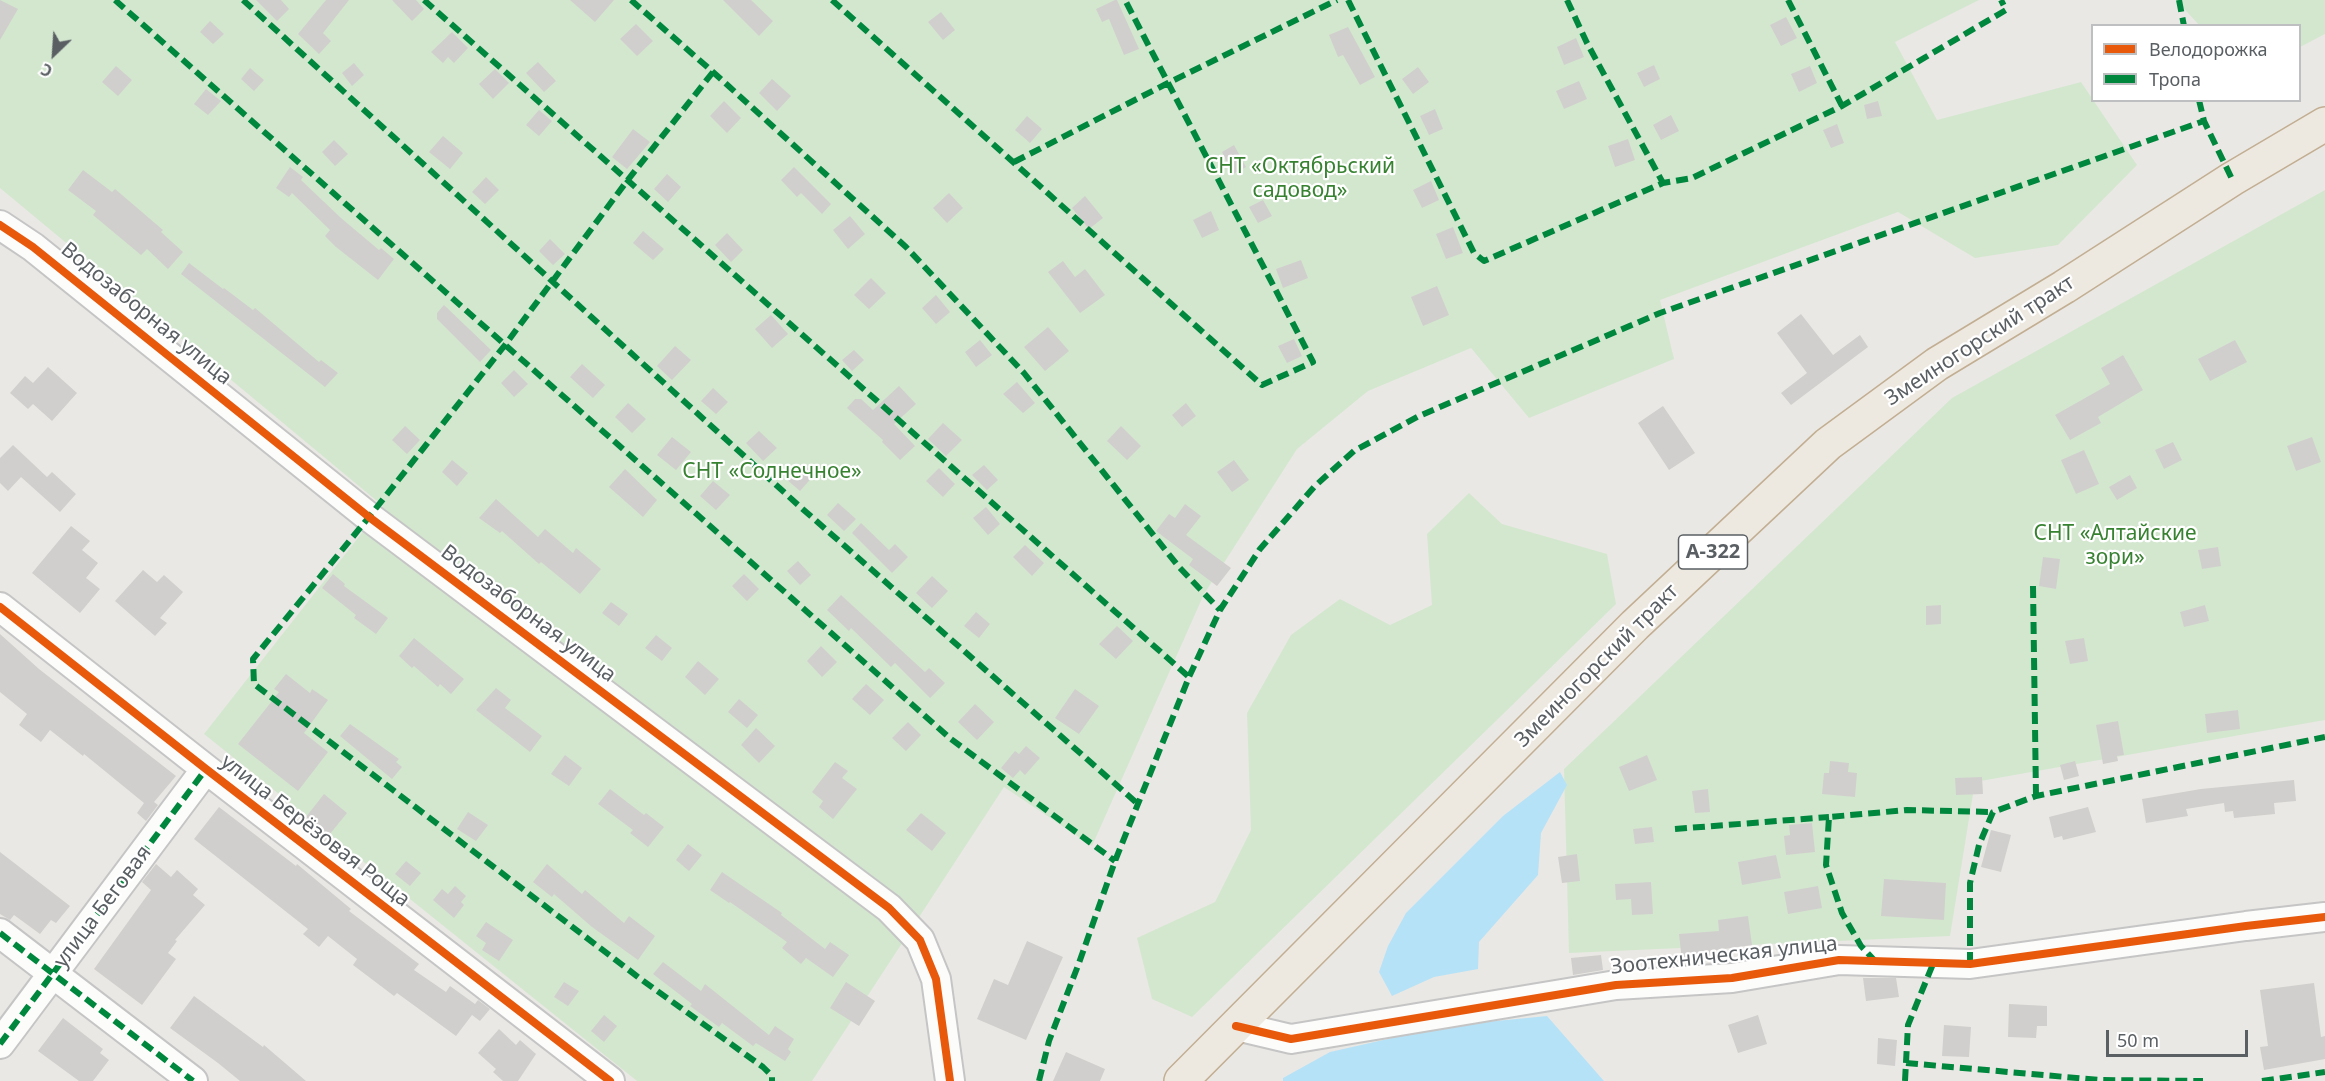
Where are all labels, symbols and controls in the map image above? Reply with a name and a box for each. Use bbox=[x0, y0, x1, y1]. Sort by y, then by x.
north arrow bbox=[24, 24, 84, 84]
legend bbox=[2091, 24, 2301, 102]
text: Велодорожка bbox=[2149, 37, 2267, 61]
text: С bbox=[37, 58, 56, 82]
text: Тропа bbox=[2149, 67, 2201, 91]
park label: СНТ «Октябрьский садовод» bbox=[1205, 154, 1395, 204]
street label: Водозаборная улица bbox=[55, 237, 237, 391]
street label: Змеиногорский тракт bbox=[1881, 270, 2079, 412]
park label: СНТ «Солнечное» bbox=[682, 459, 862, 485]
park label: СНТ «Алтайские зори» bbox=[2034, 521, 2196, 571]
road number: А-322 bbox=[1678, 535, 1748, 569]
street label: Водозаборная улица bbox=[436, 540, 620, 688]
street label: Змеиногорский тракт bbox=[1510, 579, 1684, 753]
street label: улица Берёзовая Роща bbox=[215, 749, 415, 913]
street label: улица Беговая bbox=[49, 841, 157, 973]
street label: Зоотехническая улица bbox=[1609, 932, 1839, 980]
scale bar bbox=[2109, 1018, 2252, 1056]
text: 50 m bbox=[2117, 1028, 2159, 1052]

